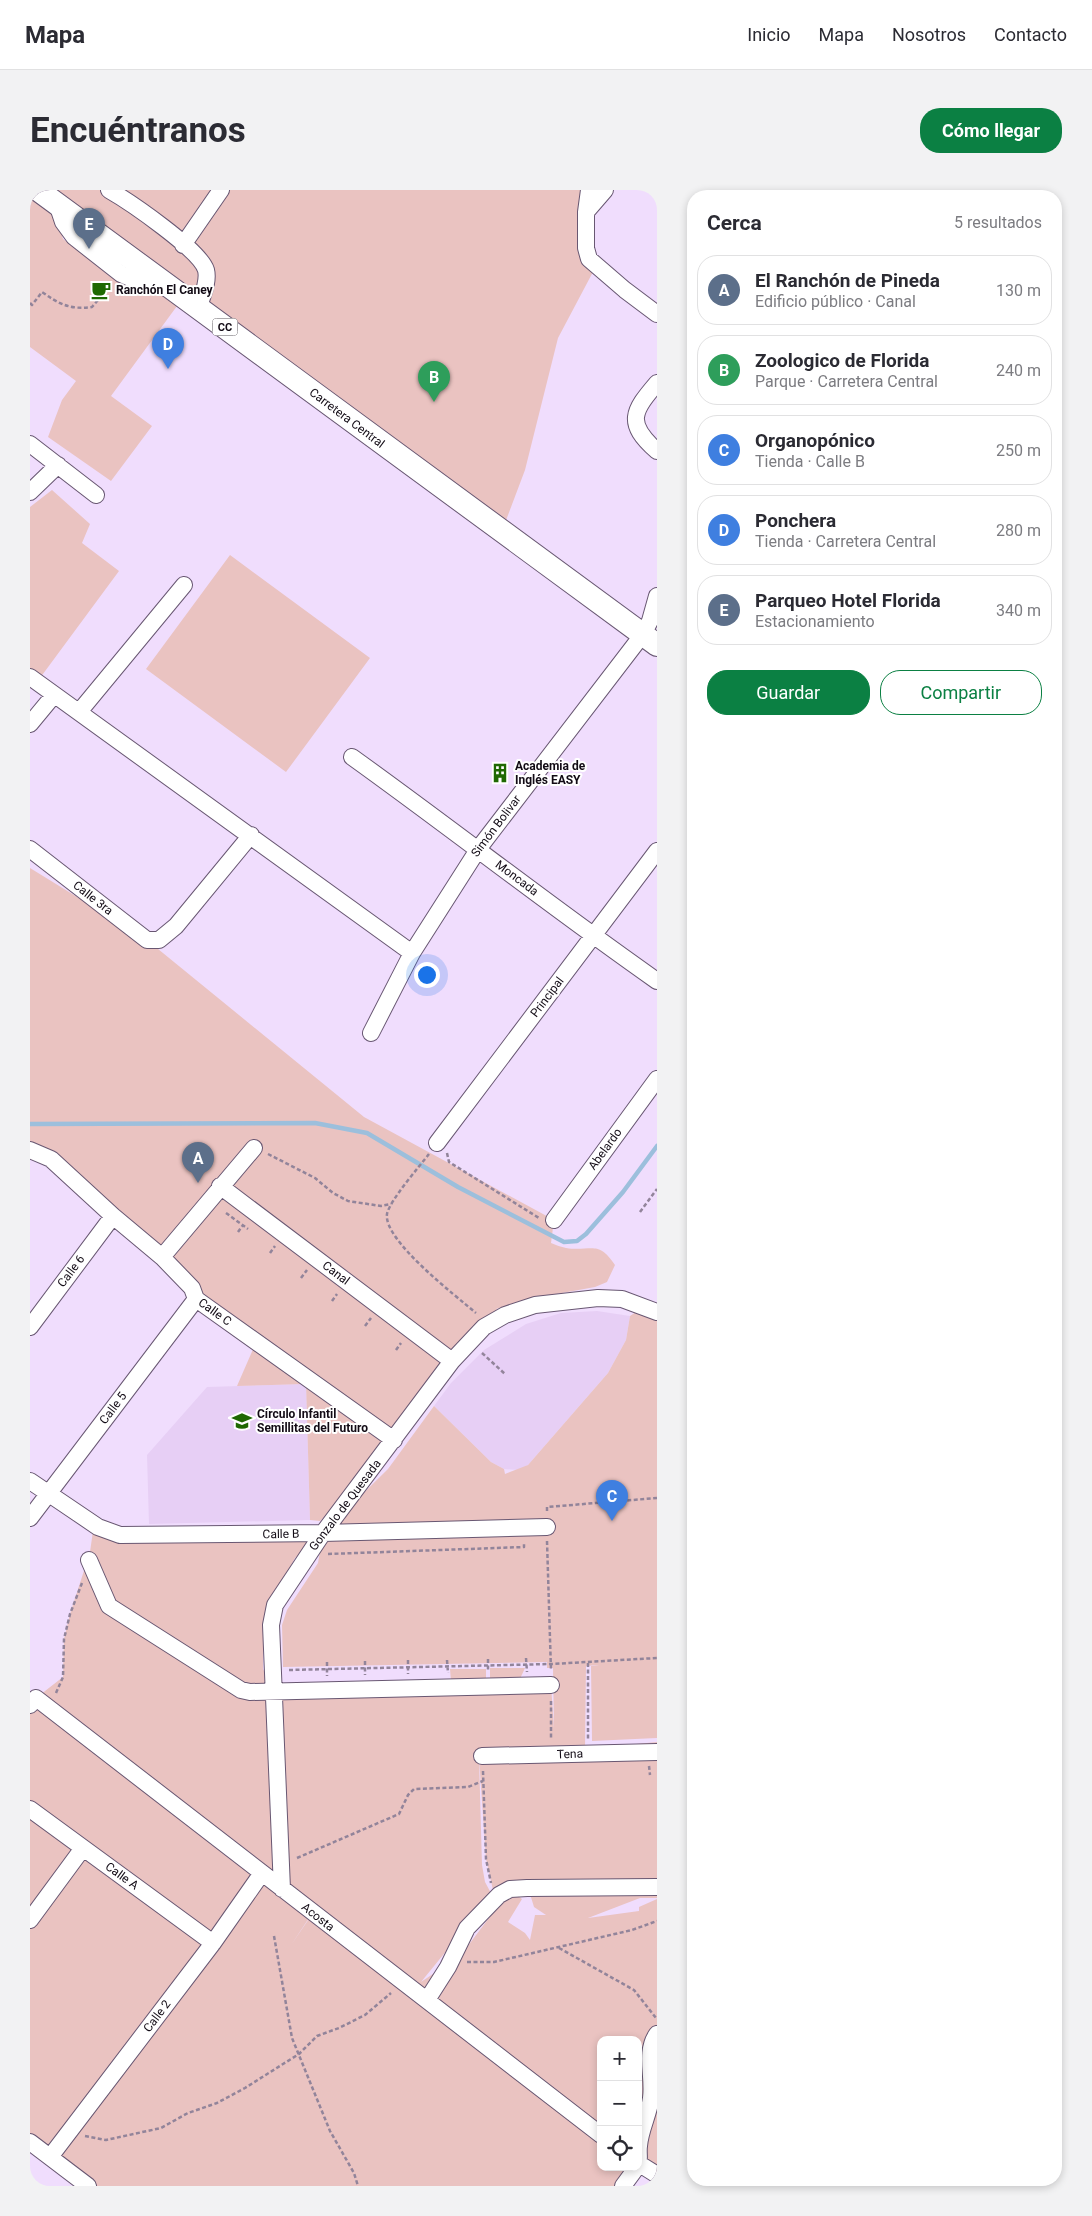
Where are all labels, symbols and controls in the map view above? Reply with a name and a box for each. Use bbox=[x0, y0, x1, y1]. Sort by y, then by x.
text: Mapa bbox=[25, 21, 85, 49]
text: Inicio bbox=[747, 24, 791, 45]
text: Mapa bbox=[819, 24, 864, 45]
text: Nosotros bbox=[892, 24, 966, 45]
text: Contacto bbox=[994, 24, 1067, 45]
button: Cómo llegar bbox=[920, 108, 1062, 153]
text: Encuéntranos bbox=[30, 110, 246, 151]
pin: E bbox=[73, 208, 105, 249]
text: Cerca bbox=[707, 211, 762, 235]
text: 5 resultados bbox=[954, 213, 1042, 232]
text: El Ranchón de Pineda bbox=[755, 269, 940, 292]
cafe icon: Ranchón El Caney bbox=[90, 279, 112, 301]
text: A bbox=[719, 281, 729, 300]
text: 130 m bbox=[996, 281, 1041, 300]
place label: Ranchón El Caney bbox=[116, 283, 214, 297]
text: Edificio público · Canal bbox=[755, 292, 916, 311]
road number: CC bbox=[212, 318, 238, 336]
pin: D bbox=[152, 328, 184, 369]
text: Zoologico de Florida bbox=[755, 349, 929, 372]
pin: B bbox=[418, 361, 450, 402]
text: B bbox=[719, 361, 729, 380]
text: 240 m bbox=[996, 361, 1041, 380]
text: Parque · Carretera Central bbox=[755, 372, 938, 391]
street label: Carretera Central bbox=[307, 385, 387, 451]
text: Organopónico bbox=[755, 429, 875, 452]
text: C bbox=[719, 441, 729, 460]
text: 250 m bbox=[996, 441, 1041, 460]
text: Tienda · Calle B bbox=[755, 452, 865, 471]
text: Ponchera bbox=[755, 509, 836, 532]
text: D bbox=[719, 521, 729, 540]
text: 280 m bbox=[996, 521, 1041, 540]
text: Tienda · Carretera Central bbox=[755, 532, 936, 551]
text: Parqueo Hotel Florida bbox=[755, 589, 941, 612]
text: E bbox=[720, 601, 729, 620]
text: 340 m bbox=[996, 601, 1041, 620]
text: Estacionamiento bbox=[755, 612, 875, 631]
button: Guardar bbox=[707, 670, 870, 715]
button: Compartir bbox=[880, 670, 1042, 715]
place label: Academia de Inglés EASY bbox=[515, 759, 586, 787]
building icon: Academia de Inglés EASY bbox=[489, 762, 511, 784]
street label: Simón Bolivar bbox=[468, 792, 524, 860]
street label: Moncada bbox=[493, 857, 541, 899]
street label: Calle 3ra bbox=[70, 878, 116, 918]
your location bbox=[414, 962, 440, 988]
street label: Principal bbox=[527, 974, 567, 1020]
street label: Abelardo bbox=[585, 1125, 625, 1173]
pin: A bbox=[182, 1142, 214, 1183]
street label: Calle 6 bbox=[54, 1252, 88, 1290]
street label: Canal bbox=[320, 1258, 352, 1288]
street label: Calle C bbox=[196, 1295, 234, 1329]
street label: Calle 5 bbox=[96, 1389, 130, 1427]
place label: Círculo Infantil Semillitas del Futuro bbox=[257, 1407, 368, 1435]
school or university icon: Círculo Infantil Semillitas del Futuro bbox=[231, 1410, 253, 1432]
street label: Gonzalo de Quesada bbox=[306, 1457, 384, 1553]
pin: C bbox=[596, 1480, 628, 1521]
street label: Calle B bbox=[262, 1527, 300, 1541]
street label: Tena bbox=[557, 1747, 583, 1761]
street label: Calle A bbox=[103, 1859, 141, 1893]
street label: Acosta bbox=[299, 1900, 337, 1934]
street label: Calle 2 bbox=[140, 1997, 174, 2035]
map controls bbox=[597, 2036, 642, 2171]
button: + bbox=[597, 2036, 642, 2081]
button: − bbox=[597, 2081, 642, 2126]
button: locate bbox=[597, 2126, 642, 2171]

